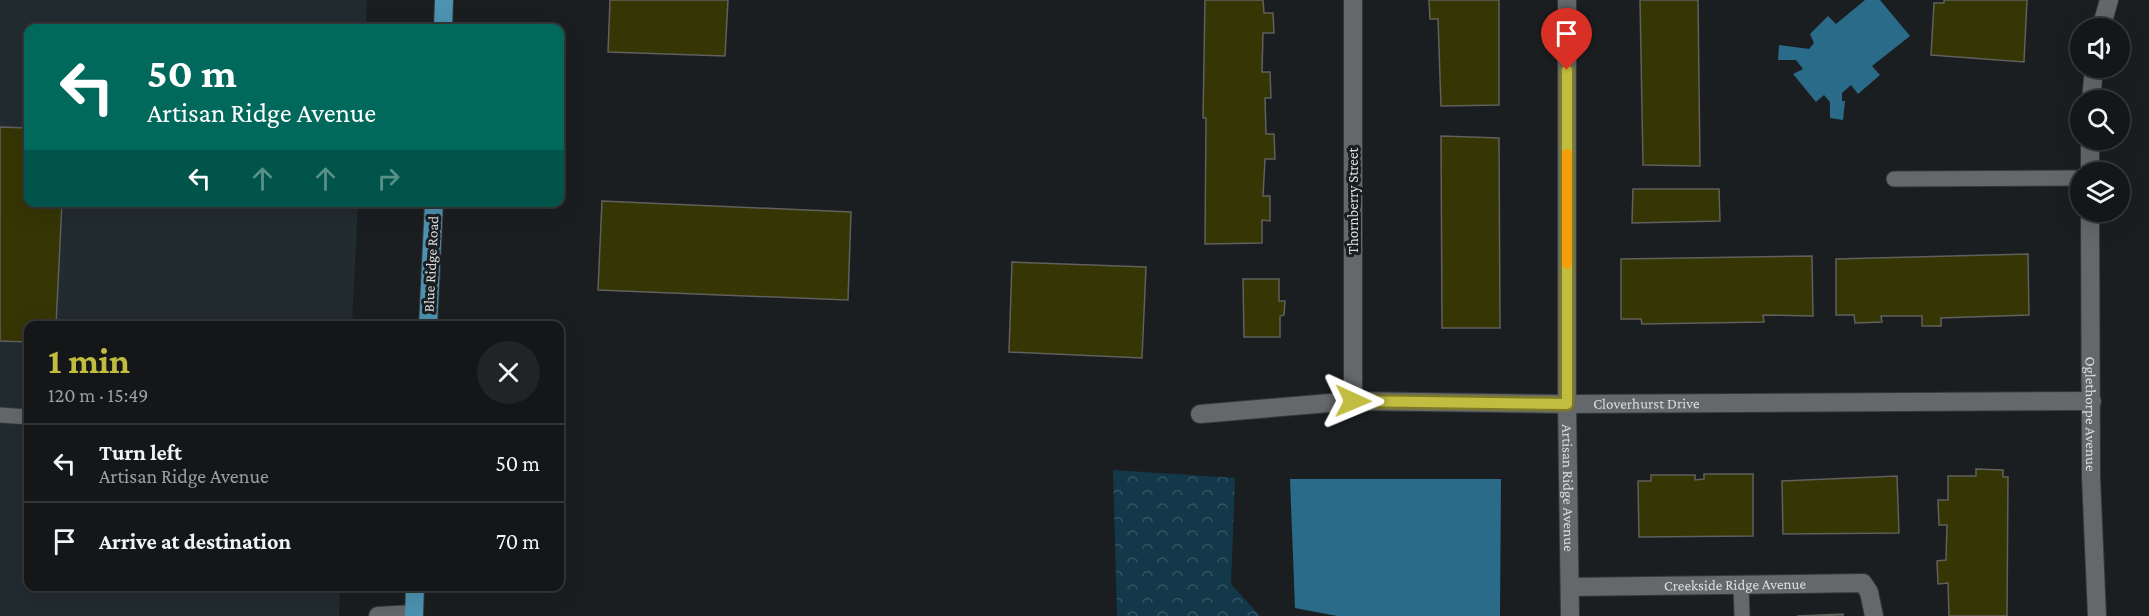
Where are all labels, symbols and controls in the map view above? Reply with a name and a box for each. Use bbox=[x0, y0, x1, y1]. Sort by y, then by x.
pin bbox=[1541, 8, 1592, 70]
icon: arrive bbox=[1550, 17, 1583, 50]
map controls bbox=[2070, 18, 2130, 222]
button: sound bbox=[2070, 18, 2130, 78]
icon: left bbox=[48, 48, 126, 126]
text: 50 m bbox=[147, 49, 237, 96]
button: search bbox=[2070, 90, 2130, 150]
text: Artisan Ridge Avenue bbox=[147, 98, 376, 128]
street label: Thornberry Street bbox=[1345, 147, 1362, 254]
icon: left bbox=[183, 162, 216, 195]
icon: ahead bbox=[246, 162, 279, 195]
icon: ahead bbox=[309, 162, 342, 195]
icon: right bbox=[372, 162, 405, 195]
button: layers bbox=[2070, 162, 2130, 222]
street label: Blue Ridge Road bbox=[420, 215, 443, 313]
text: 1 min bbox=[48, 341, 130, 381]
button: close bbox=[477, 341, 540, 404]
street label: Oglethorpe Avenue bbox=[2082, 356, 2099, 472]
position arrow bbox=[1321, 369, 1385, 433]
text: 120 m · 15:49 bbox=[48, 384, 148, 406]
street label: Cloverhurst Drive bbox=[1593, 395, 1700, 412]
street label: Artisan Ridge Avenue bbox=[1559, 424, 1577, 552]
text: Turn left bbox=[99, 440, 182, 465]
icon: left bbox=[48, 447, 81, 480]
text: 50 m bbox=[495, 451, 540, 476]
text: Artisan Ridge Avenue bbox=[99, 465, 269, 487]
icon: arrive bbox=[48, 525, 81, 558]
text: Arrive at destination bbox=[99, 529, 291, 554]
text: 70 m bbox=[496, 529, 540, 554]
street label: Creekside Ridge Avenue bbox=[1664, 576, 1807, 594]

